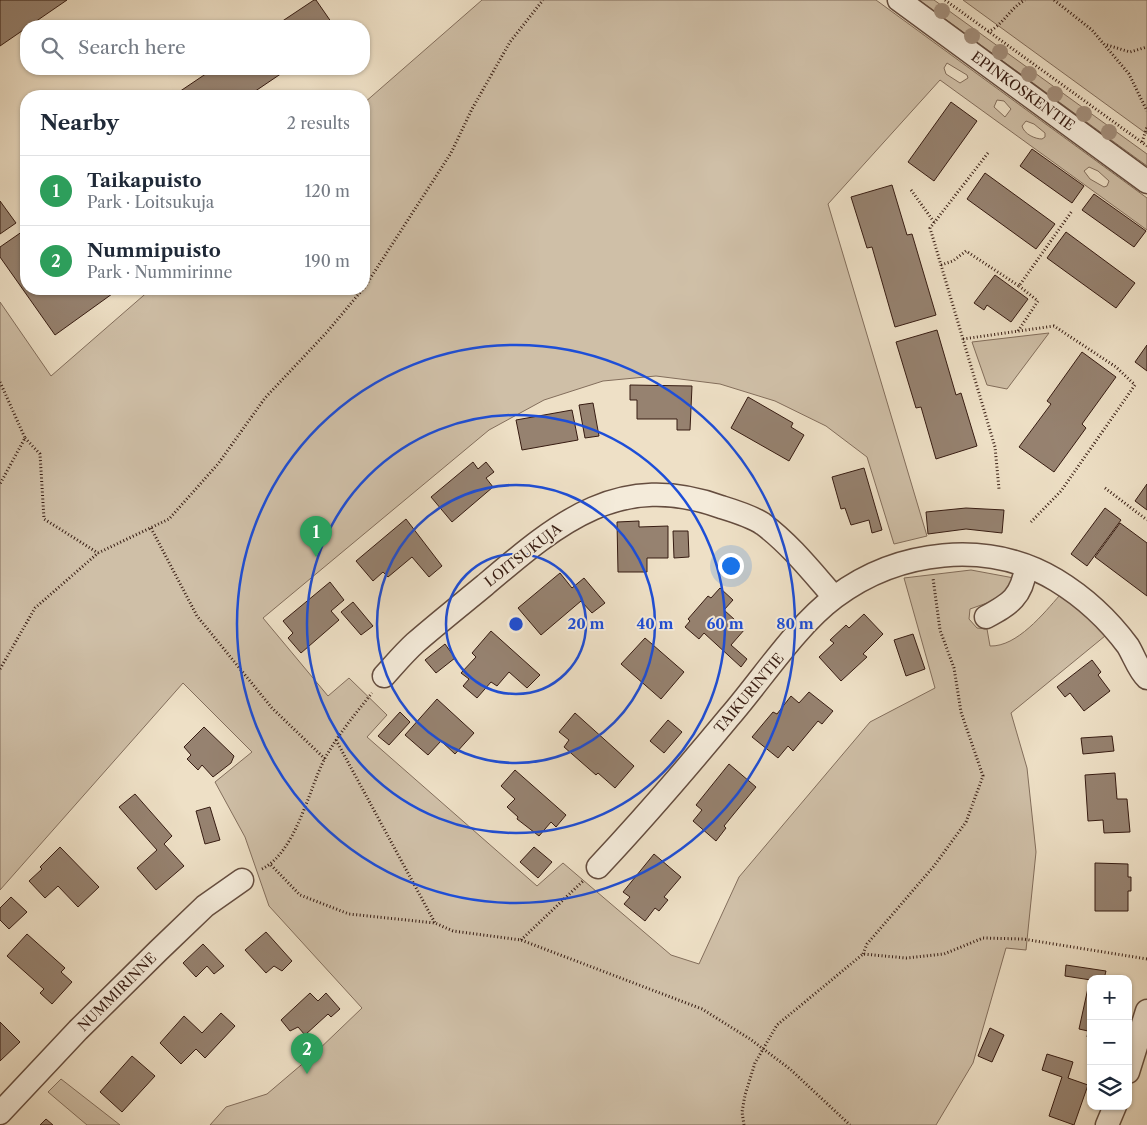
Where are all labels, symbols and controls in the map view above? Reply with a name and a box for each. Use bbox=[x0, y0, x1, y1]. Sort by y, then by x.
search box bbox=[20, 20, 370, 75]
icon: search bbox=[38, 34, 66, 62]
text: Search here bbox=[78, 36, 186, 59]
street label: EPINKOSKENTIE bbox=[968, 47, 1078, 135]
text: Nearby bbox=[40, 110, 119, 135]
text: 2 results bbox=[287, 113, 350, 133]
text: Taikapuisto bbox=[87, 169, 202, 192]
text: 1 bbox=[52, 181, 60, 201]
text: 120 m bbox=[305, 181, 350, 201]
text: Park · Loitsukuja bbox=[87, 192, 214, 212]
text: Nummipuisto bbox=[87, 239, 221, 262]
text: 2 bbox=[51, 251, 61, 271]
text: 190 m bbox=[305, 251, 350, 271]
text: Park · Nummirinne bbox=[87, 262, 232, 282]
pin: 1 bbox=[300, 516, 332, 557]
street label: LOITSUKUJA bbox=[481, 519, 566, 591]
your location bbox=[718, 553, 744, 579]
text: 20 m bbox=[567, 614, 605, 633]
text: 40 m bbox=[636, 614, 674, 633]
text: 60 m bbox=[706, 614, 744, 633]
text: 80 m bbox=[776, 614, 814, 633]
centre of rings bbox=[507, 615, 525, 633]
street label: TAIKURINTIE bbox=[710, 649, 788, 737]
street label: NUMMIRINNE bbox=[74, 949, 160, 1035]
map controls bbox=[1087, 975, 1132, 1110]
button: + bbox=[1087, 975, 1132, 1020]
button: − bbox=[1087, 1020, 1132, 1065]
pin: 2 bbox=[291, 1033, 323, 1074]
button: layers bbox=[1087, 1065, 1132, 1110]

